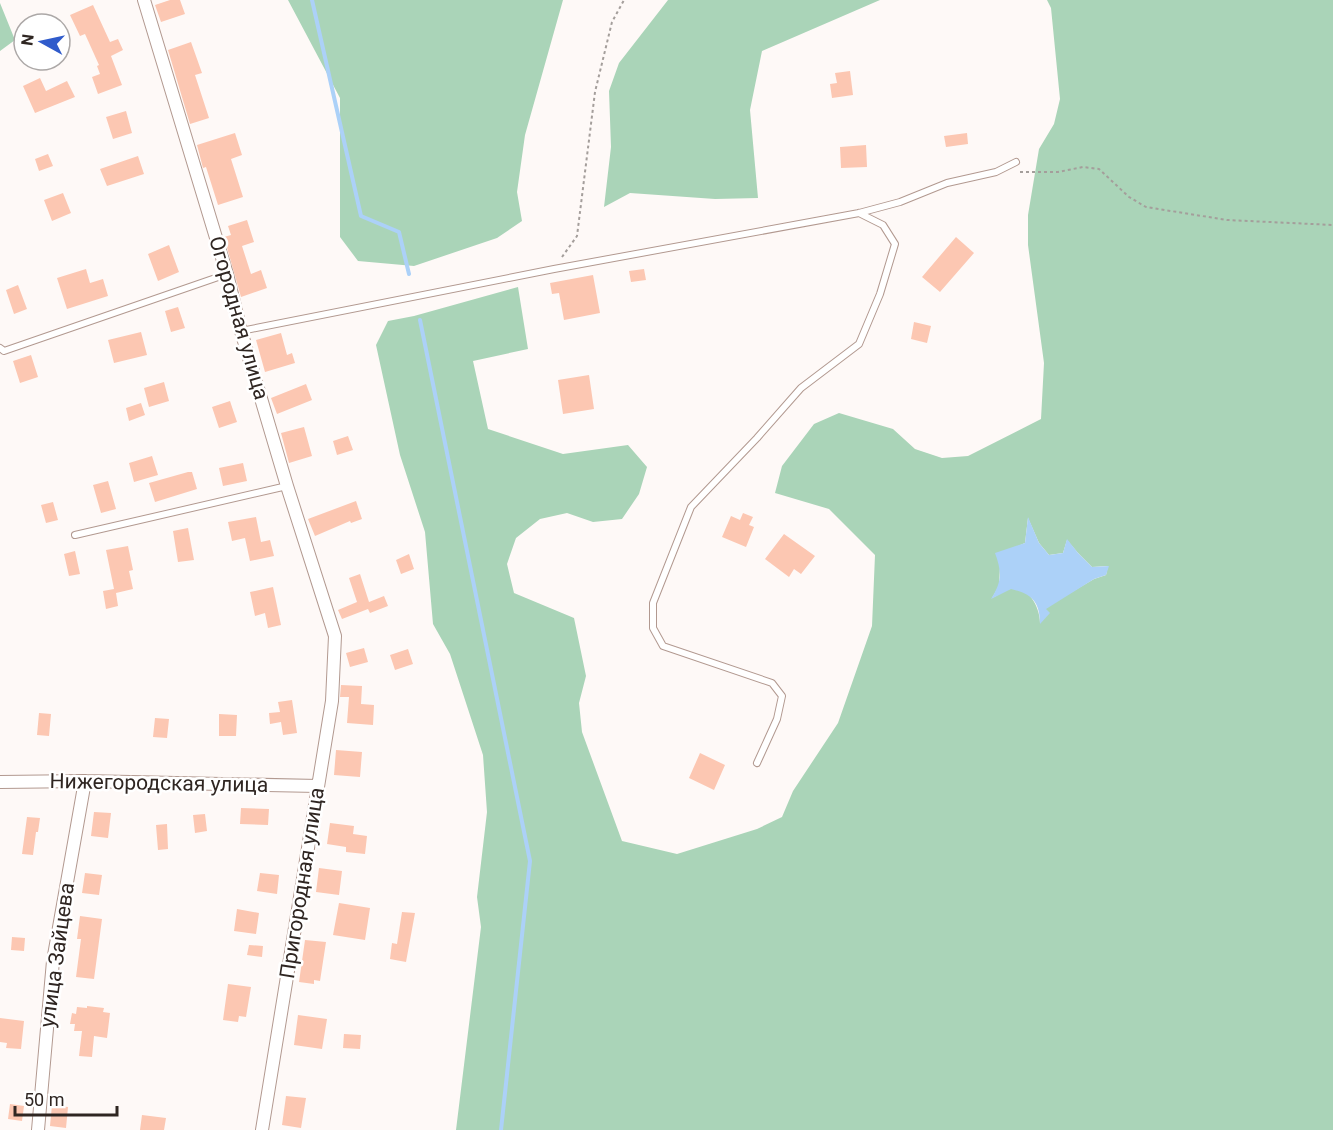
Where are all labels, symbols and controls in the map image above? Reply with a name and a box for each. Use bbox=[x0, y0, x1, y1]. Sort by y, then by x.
north arrow bbox=[12, 12, 72, 72]
text: N bbox=[17, 33, 38, 47]
street label: Огородная улица bbox=[204, 234, 274, 402]
street label: Нижегородская улица bbox=[50, 769, 268, 797]
street label: Пригородная улица bbox=[275, 786, 329, 980]
street label: улица Зайцева bbox=[35, 881, 79, 1029]
scale bar bbox=[15, 1079, 117, 1117]
text: 50 m bbox=[24, 1089, 64, 1110]

